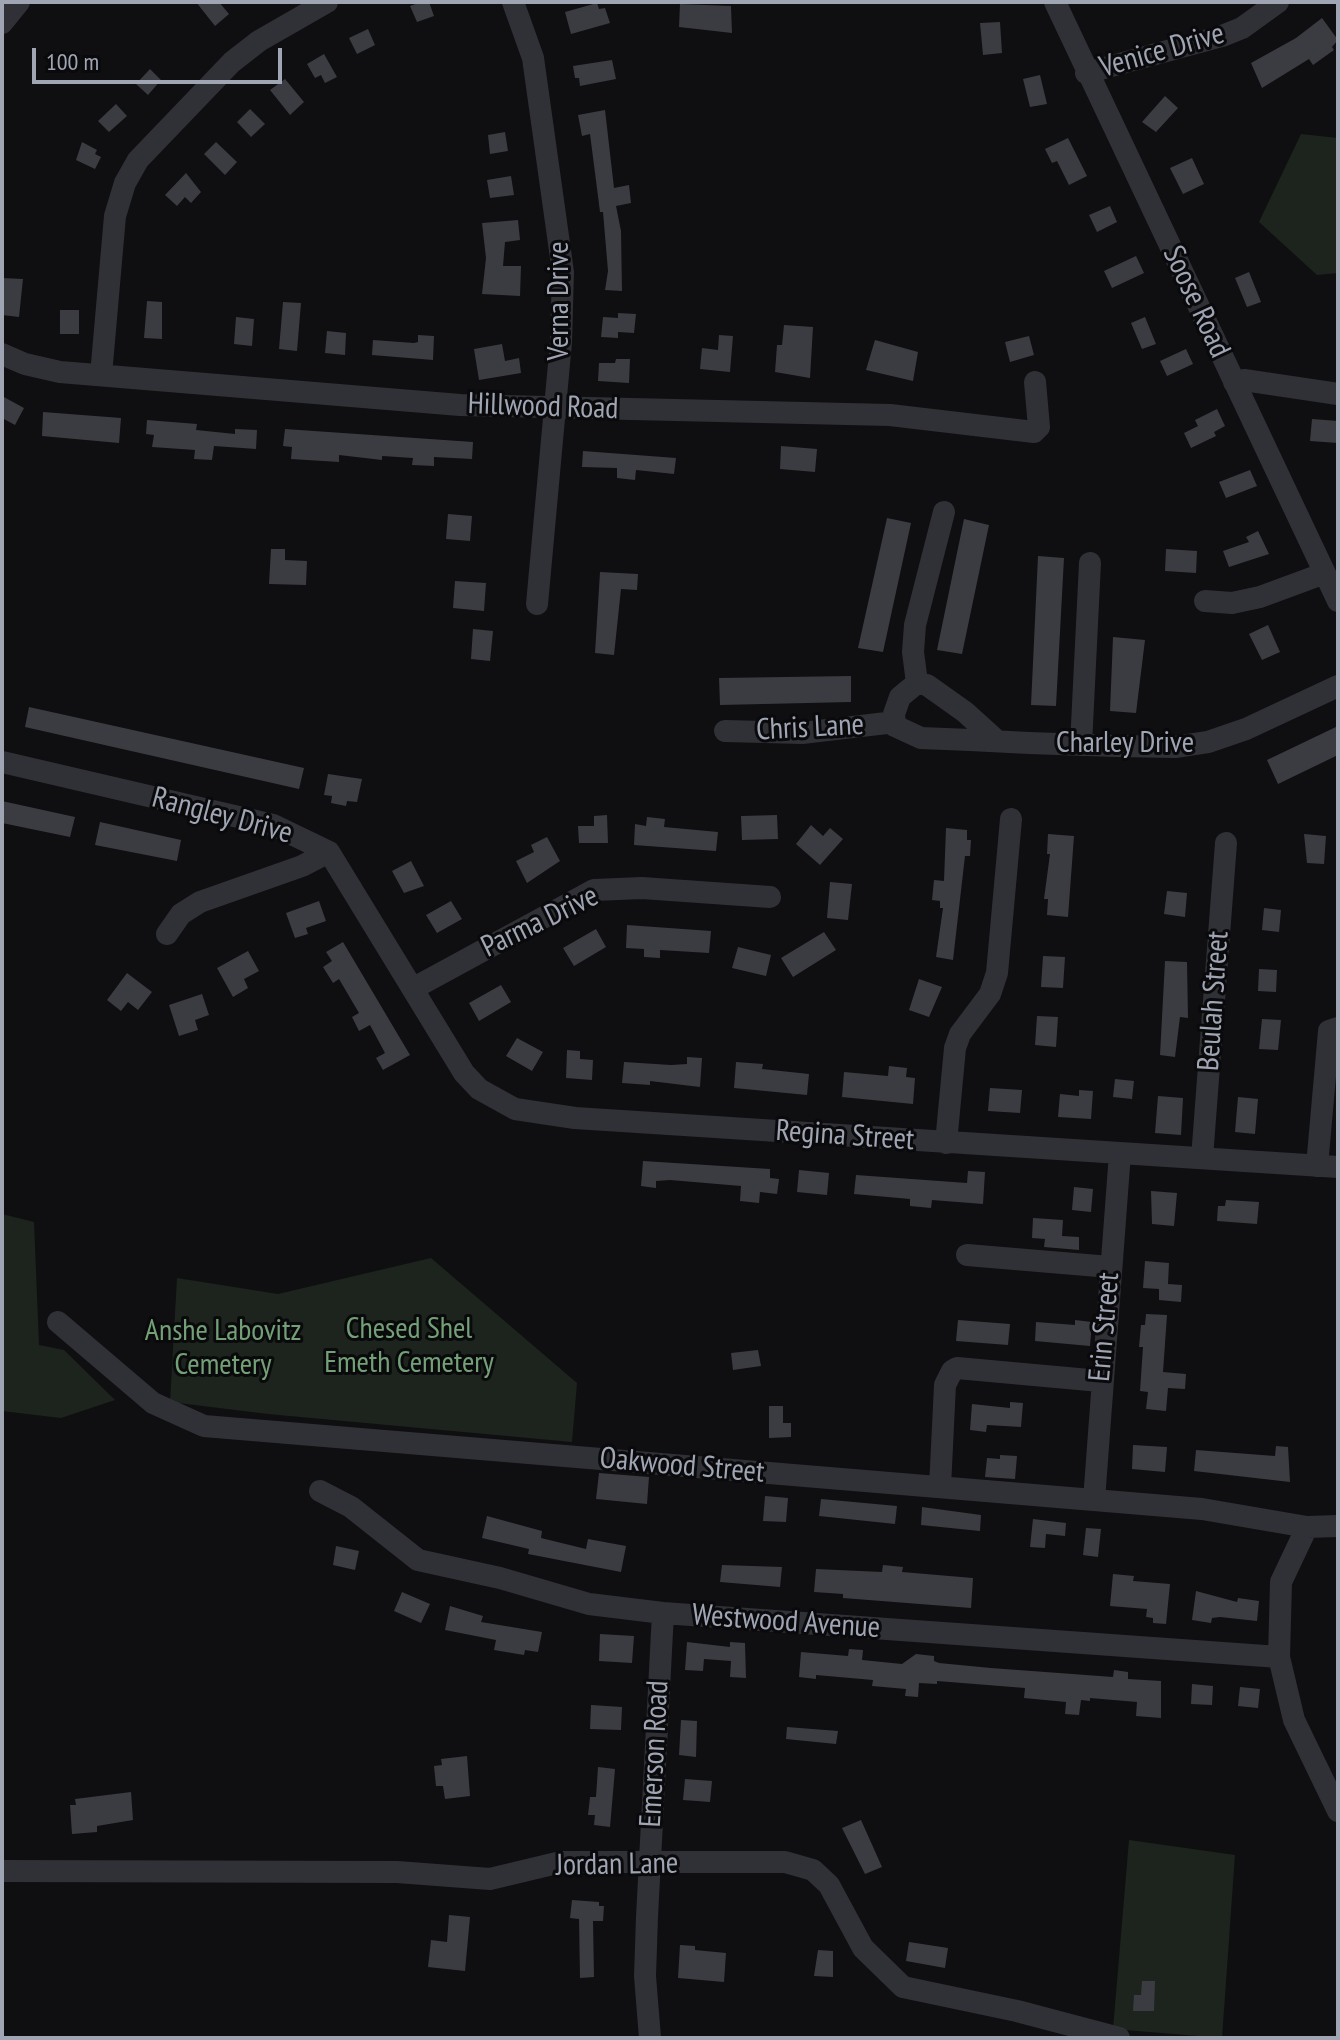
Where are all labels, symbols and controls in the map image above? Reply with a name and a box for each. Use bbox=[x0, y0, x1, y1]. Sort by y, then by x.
street label: Venice Drive bbox=[1096, 16, 1228, 86]
scale bar bbox=[36, 32, 286, 82]
text: 100 m bbox=[46, 46, 99, 77]
street label: Verna Drive bbox=[541, 241, 577, 361]
street label: Soose Road bbox=[1155, 241, 1237, 363]
street label: Hillwood Road bbox=[467, 386, 619, 428]
street label: Chris Lane bbox=[755, 707, 865, 749]
street label: Charley Drive bbox=[1056, 725, 1194, 761]
street label: Rangley Drive bbox=[148, 780, 296, 852]
street label: Parma Drive bbox=[476, 878, 604, 966]
street label: Beulah Street bbox=[1191, 930, 1237, 1072]
street label: Regina Street bbox=[775, 1113, 915, 1159]
street label: Erin Street bbox=[1082, 1271, 1128, 1383]
park label: Chesed Shel Emeth Cemetery bbox=[324, 1311, 494, 1382]
park label: Anshe Labovitz Cemetery bbox=[145, 1313, 301, 1384]
street label: Oakwood Street bbox=[598, 1441, 766, 1491]
street label: Westwood Avenue bbox=[691, 1597, 881, 1647]
street label: Emerson Road bbox=[633, 1680, 677, 1828]
street label: Jordan Lane bbox=[555, 1846, 679, 1884]

